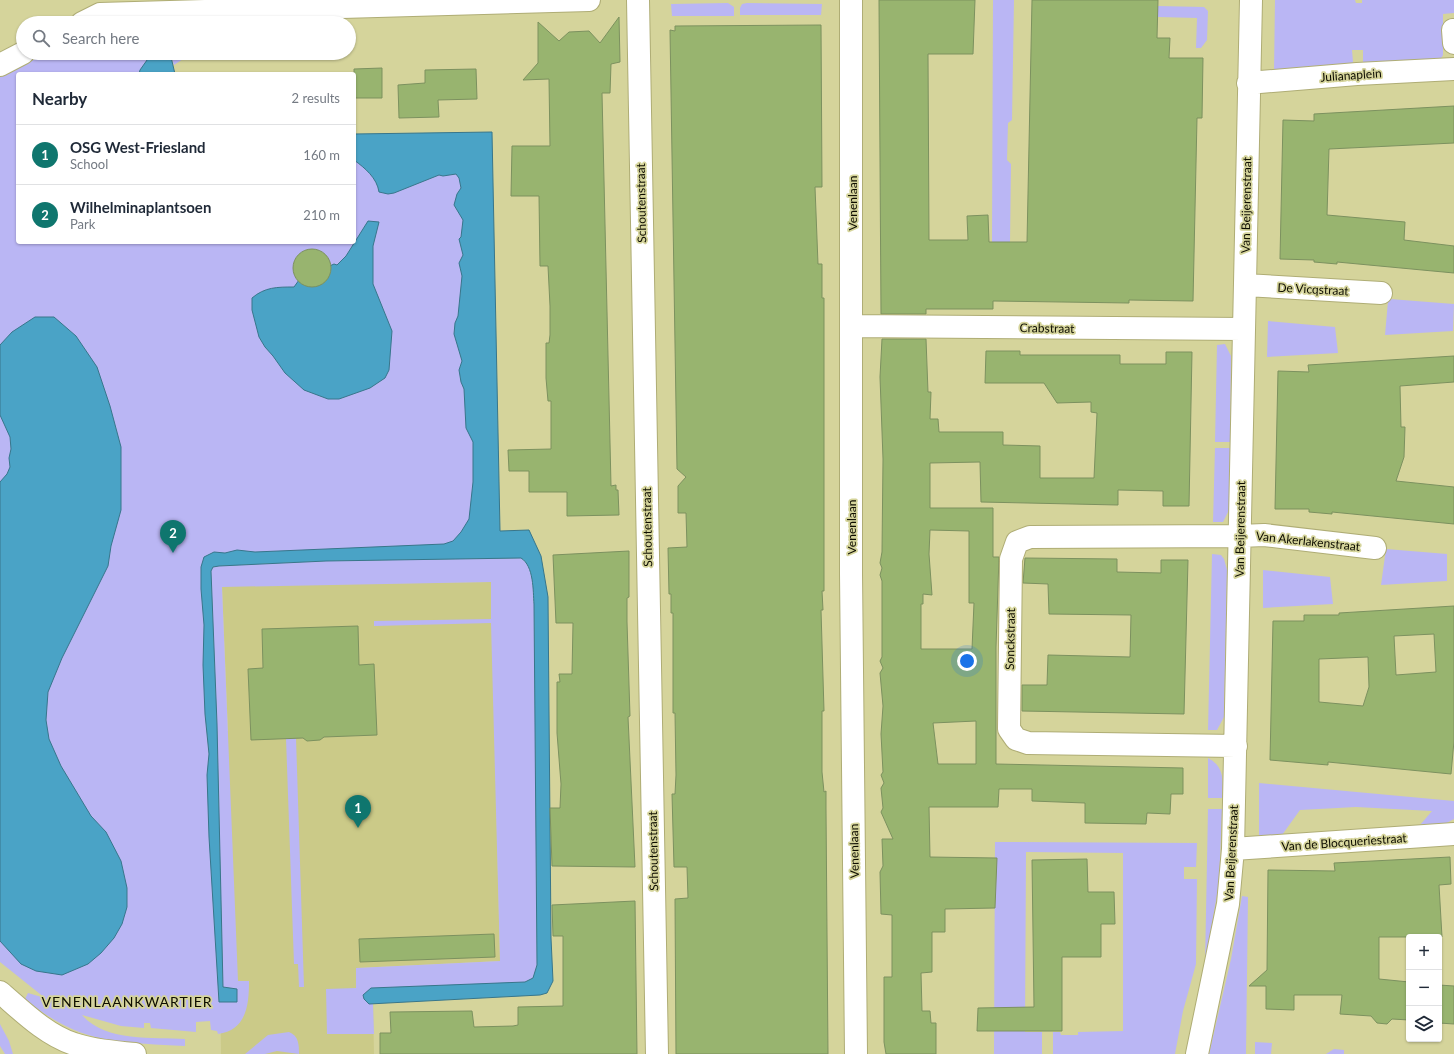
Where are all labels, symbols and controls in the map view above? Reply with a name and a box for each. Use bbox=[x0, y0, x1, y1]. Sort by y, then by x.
search box bbox=[16, 16, 356, 60]
icon: search bbox=[30, 27, 52, 49]
text: Search here bbox=[62, 29, 139, 47]
street label: Julianaplein bbox=[1320, 65, 1382, 85]
text: Nearby bbox=[32, 88, 87, 109]
text: 2 results bbox=[292, 90, 340, 106]
text: OSG West-Friesland bbox=[70, 138, 206, 156]
text: 1 bbox=[41, 147, 49, 163]
text: 160 m bbox=[303, 147, 340, 163]
text: School bbox=[70, 156, 108, 172]
street label: Van Beijerenstraat bbox=[1238, 156, 1254, 253]
street label: Schoutenstraat bbox=[633, 162, 649, 243]
street label: Venenlaan bbox=[845, 176, 860, 230]
text: Wilhelminaplantsoen bbox=[70, 198, 211, 216]
text: 2 bbox=[41, 207, 49, 223]
text: 210 m bbox=[303, 207, 340, 223]
text: Park bbox=[70, 216, 95, 232]
street label: De Vicqstraat bbox=[1277, 280, 1350, 298]
street label: Crabstraat bbox=[1019, 320, 1075, 336]
street label: Van Beijerenstraat bbox=[1232, 480, 1248, 577]
street label: Schoutenstraat bbox=[639, 486, 655, 567]
street label: Venenlaan bbox=[844, 500, 859, 554]
pin: 2 bbox=[160, 520, 186, 553]
street label: Van Akerlakenstraat bbox=[1255, 528, 1362, 554]
street label: Sonckstraat bbox=[1002, 607, 1018, 670]
your location bbox=[957, 651, 977, 671]
pin: 1 bbox=[345, 795, 371, 828]
street label: Van Beijerenstraat bbox=[1221, 804, 1241, 901]
street label: Schoutenstraat bbox=[645, 810, 661, 891]
street label: Venenlaan bbox=[846, 823, 862, 879]
street label: Van de Blocqueriestraat bbox=[1281, 830, 1408, 854]
map controls bbox=[1406, 934, 1442, 1042]
button: + bbox=[1406, 934, 1442, 970]
button: − bbox=[1406, 970, 1442, 1006]
district label: VENENLAANKWARTIER bbox=[42, 993, 213, 1010]
button: layers bbox=[1406, 1006, 1442, 1042]

